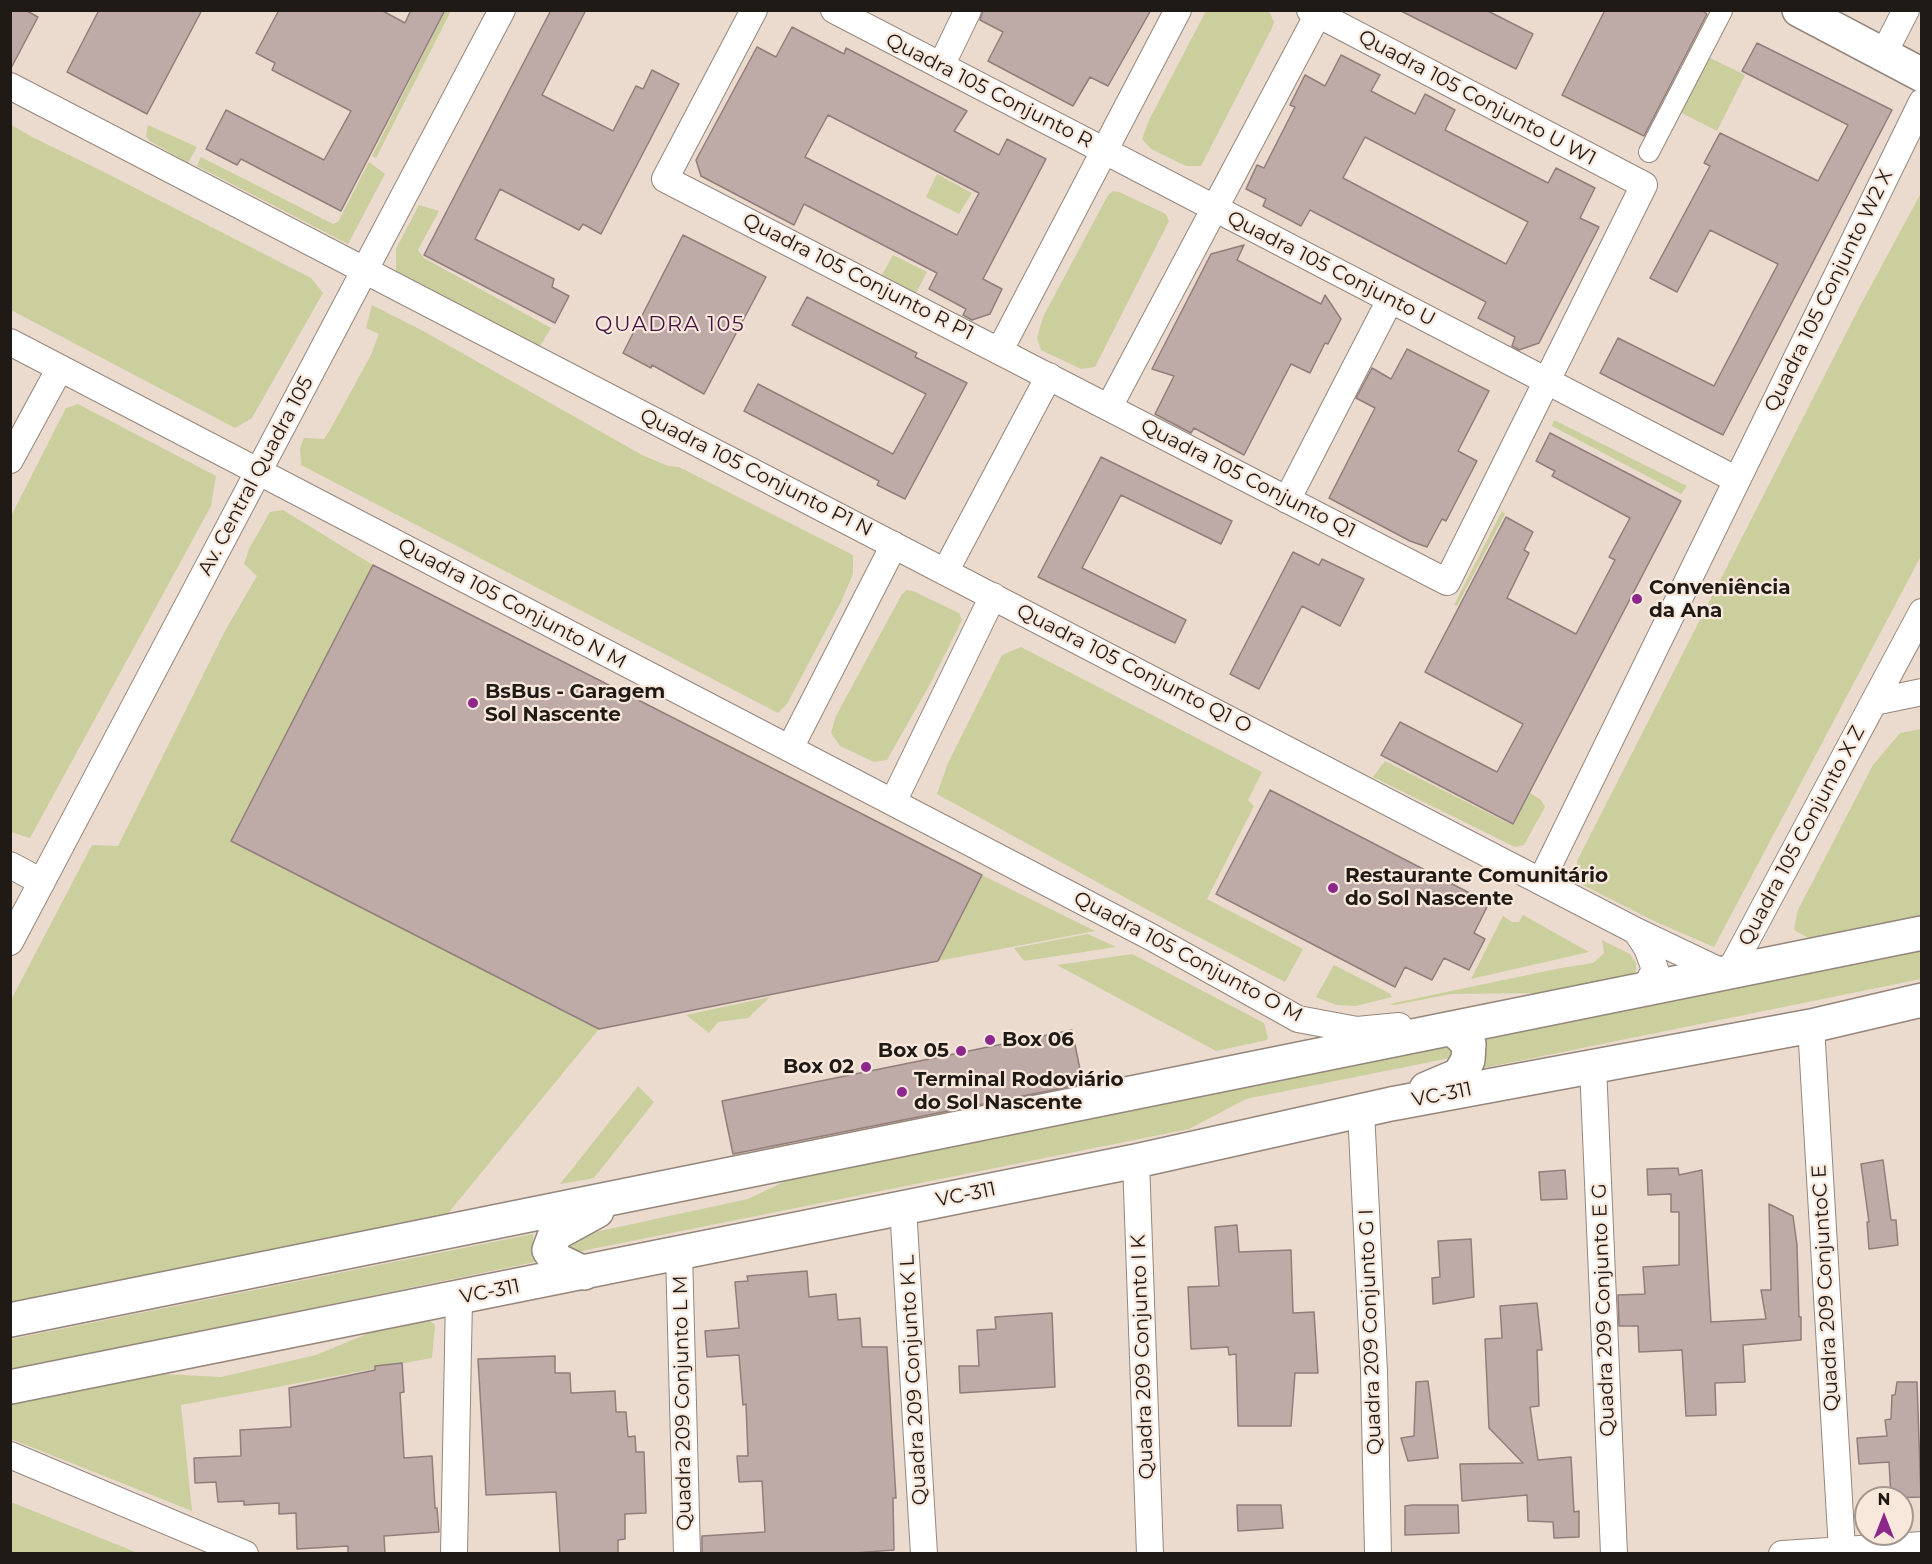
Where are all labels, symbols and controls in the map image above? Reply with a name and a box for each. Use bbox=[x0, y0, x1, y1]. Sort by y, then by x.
street label: Quadra 105 Conjunto U W1 bbox=[1354, 25, 1600, 171]
street label: Quadra 105 Conjunto R bbox=[882, 28, 1096, 154]
street label: Quadra 105 Conjunto W2 X bbox=[1760, 166, 1898, 416]
street label: Quadra 105 Conjunto U bbox=[1223, 206, 1439, 332]
street label: Quadra 105 Conjunto R P1 bbox=[739, 208, 977, 346]
district label: QUADRA 105 bbox=[595, 312, 745, 338]
street label: Av. Central Quadra 105 bbox=[193, 372, 319, 580]
street label: Quadra 105 Conjunto P1 N bbox=[636, 404, 876, 542]
street label: Quadra 105 Conjunto Q1 bbox=[1136, 414, 1360, 544]
street label: Quadra 105 Conjunto N M bbox=[394, 534, 630, 674]
place label: Conveniência da Ana bbox=[1649, 576, 1791, 623]
marker: Conveniência da Ana bbox=[1630, 592, 1644, 606]
street label: Quadra 105 Conjunto Q1 O bbox=[1013, 599, 1255, 739]
place label: BsBus - Garagem Sol Nascente bbox=[485, 680, 665, 727]
marker: BsBus - Garagem Sol Nascente bbox=[466, 696, 480, 710]
street label: Quadra 105 Conjunto X Z bbox=[1734, 722, 1870, 950]
place label: Restaurante Comunitário do Sol Nascente bbox=[1345, 864, 1608, 911]
marker: Restaurante Comunitário do Sol Nascente bbox=[1326, 881, 1340, 895]
street label: Quadra 105 Conjunto O M bbox=[1069, 886, 1307, 1028]
place label: Box 06 bbox=[1002, 1028, 1074, 1052]
marker: Box 06 bbox=[983, 1033, 997, 1047]
place label: Box 05 bbox=[878, 1039, 949, 1063]
marker: Box 05 bbox=[954, 1044, 968, 1058]
place label: Box 02 bbox=[783, 1055, 854, 1079]
marker: Box 02 bbox=[859, 1060, 873, 1074]
place label: Terminal Rodoviário do Sol Nascente bbox=[914, 1068, 1124, 1115]
street label: VC-311 bbox=[1410, 1077, 1474, 1113]
marker: Terminal Rodoviário do Sol Nascente bbox=[895, 1085, 909, 1099]
street label: Quadra 209 ConjuntoC E bbox=[1808, 1164, 1844, 1412]
street label: VC-311 bbox=[934, 1177, 998, 1213]
street label: Quadra 209 Conjunto E G bbox=[1588, 1183, 1620, 1437]
street label: Quadra 209 Conjunto G I bbox=[1355, 1209, 1387, 1455]
street label: Quadra 209 Conjunto I K bbox=[1127, 1234, 1159, 1480]
street label: Quadra 209 Conjunto K L bbox=[895, 1254, 933, 1506]
street label: VC-311 bbox=[458, 1274, 522, 1310]
street label: Quadra 209 Conjunto L M bbox=[669, 1275, 697, 1531]
north arrow bbox=[1854, 1486, 1914, 1546]
text: N bbox=[1878, 1490, 1890, 1509]

